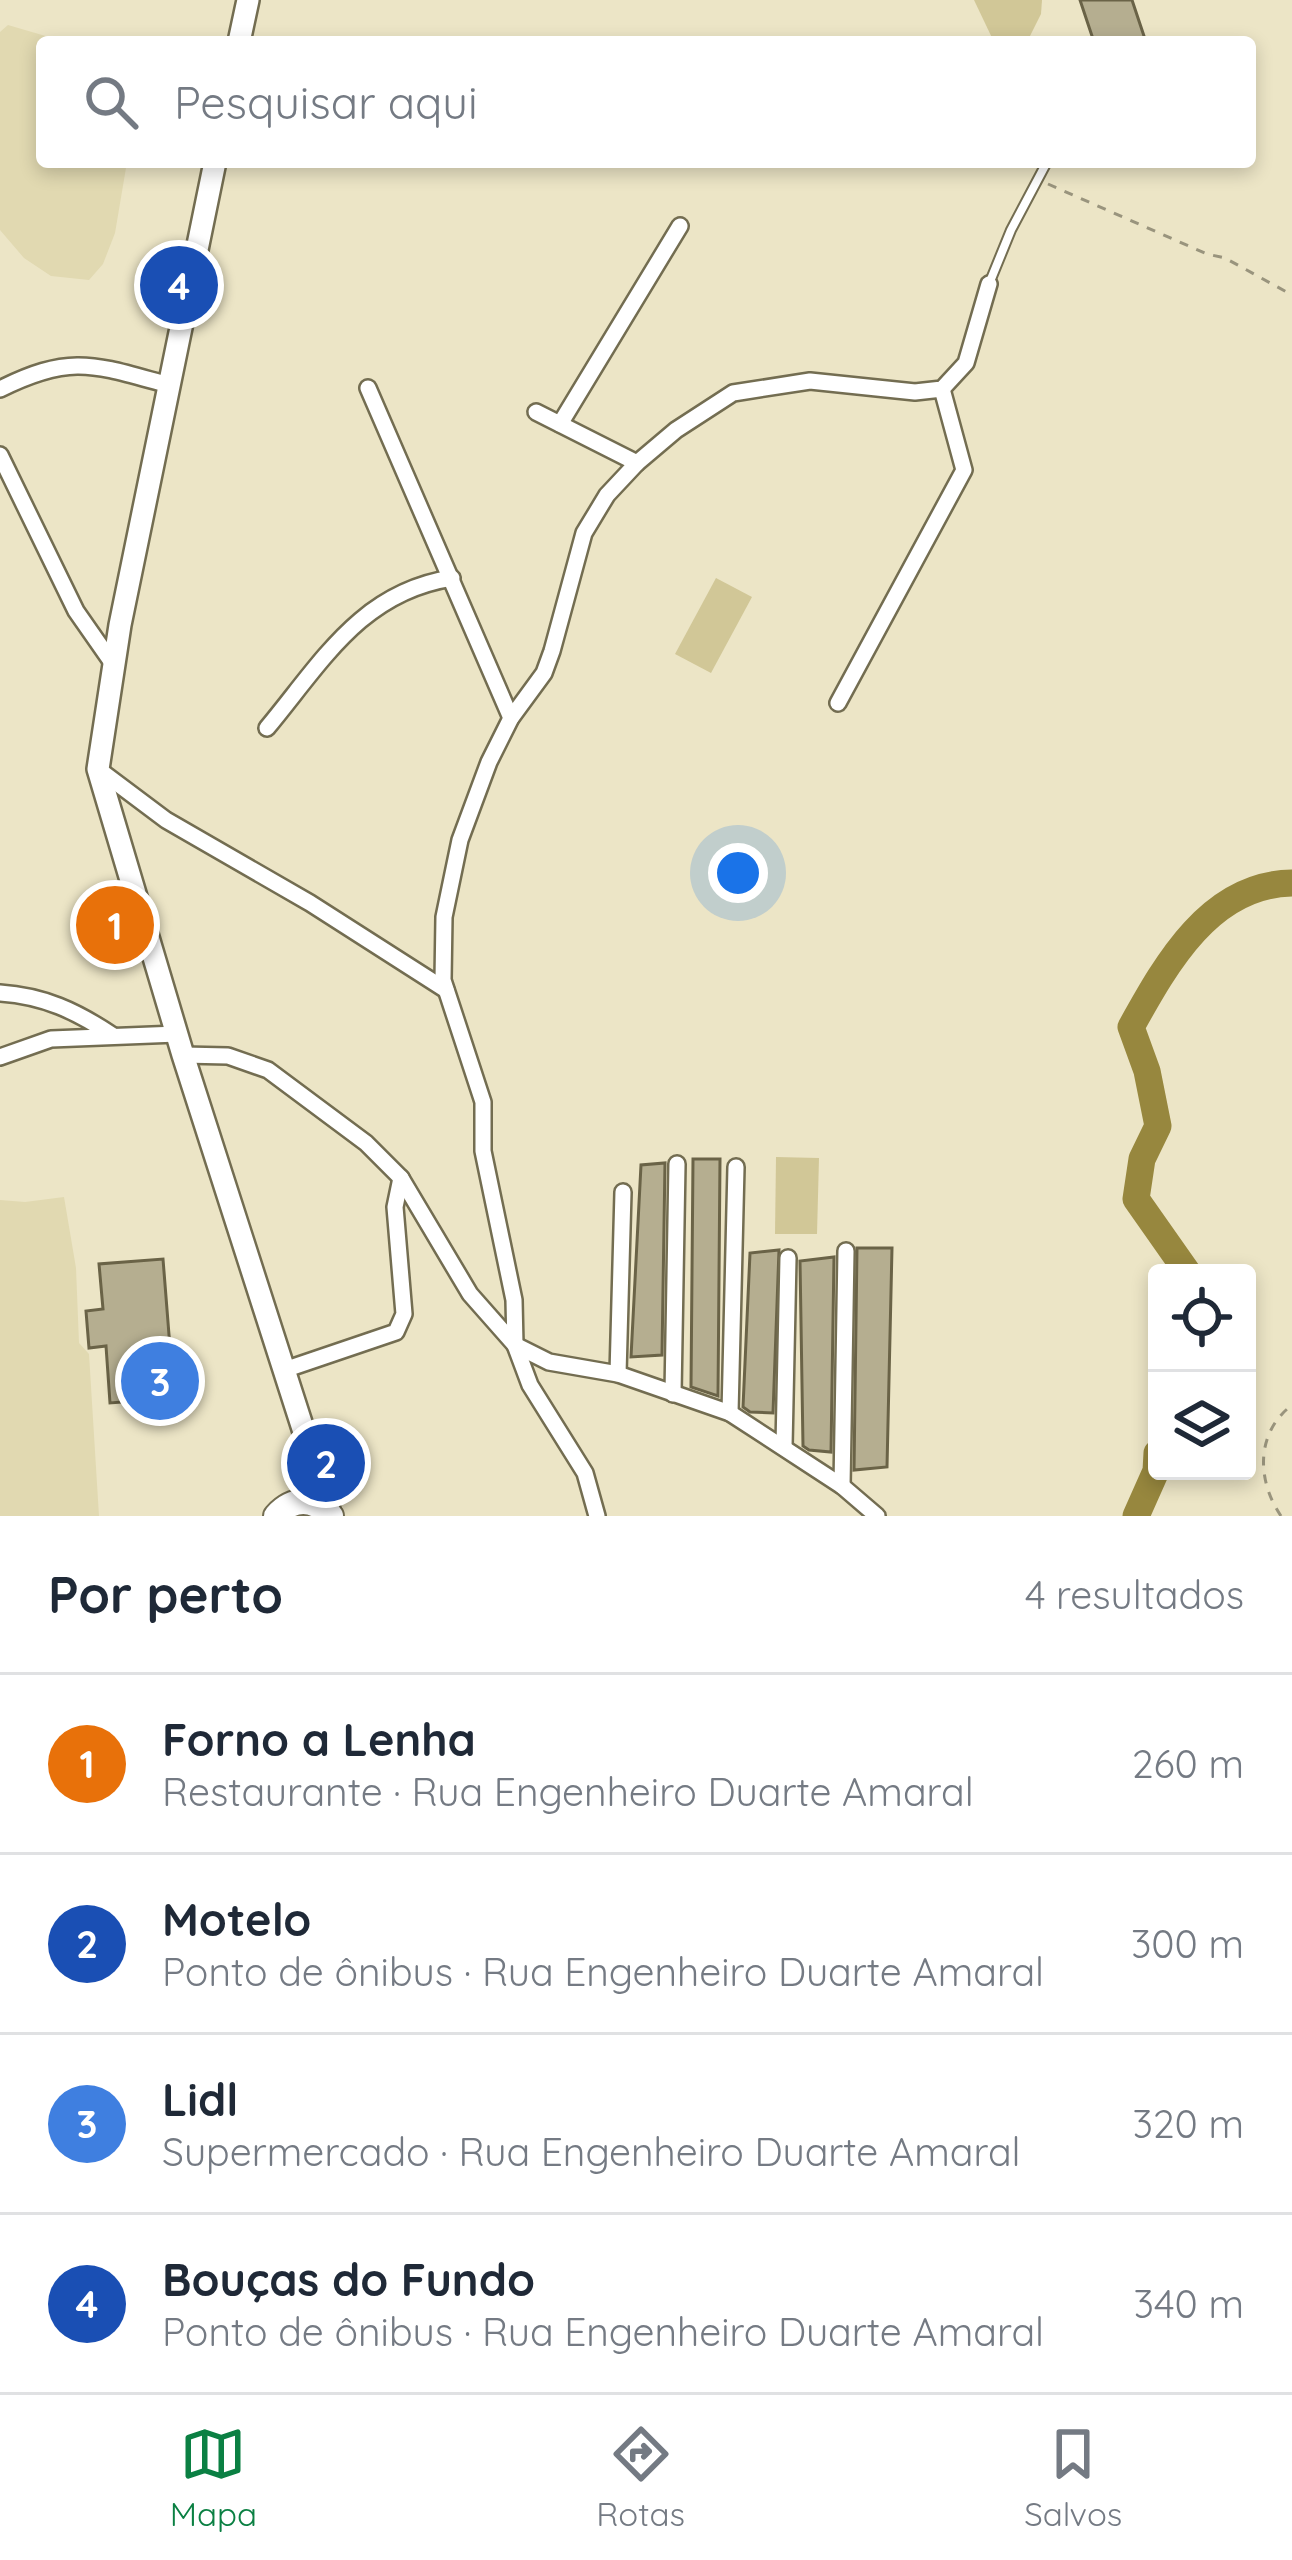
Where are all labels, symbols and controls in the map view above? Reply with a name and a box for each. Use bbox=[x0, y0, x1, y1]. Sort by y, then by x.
search box bbox=[36, 36, 1256, 168]
icon: search bbox=[78, 69, 144, 135]
text: Pesquisar aqui bbox=[174, 74, 478, 130]
pin: 4 bbox=[140, 240, 218, 330]
your location bbox=[708, 843, 768, 903]
pin: 1 bbox=[76, 880, 154, 970]
map controls bbox=[1148, 1264, 1256, 1480]
button: locate bbox=[1148, 1264, 1256, 1372]
pin: 3 bbox=[121, 1336, 199, 1426]
button: layers bbox=[1148, 1372, 1256, 1480]
pin: 2 bbox=[287, 1418, 365, 1508]
text: Por perto bbox=[48, 1562, 283, 1626]
text: 4 resultados bbox=[1025, 1570, 1244, 1619]
text: Forno a Lenha bbox=[162, 1711, 476, 1767]
text: 1 bbox=[79, 1739, 95, 1788]
text: 260 m bbox=[1132, 1739, 1244, 1788]
text: Restaurante · Rua Engenheiro Duarte Amaral bbox=[162, 1767, 974, 1816]
text: Motelo bbox=[162, 1891, 311, 1947]
text: 2 bbox=[76, 1919, 98, 1968]
text: 300 m bbox=[1131, 1919, 1244, 1968]
text: Ponto de ônibus · Rua Engenheiro Duarte Amaral bbox=[162, 1947, 1044, 1996]
text: Lidl bbox=[162, 2071, 238, 2127]
text: 3 bbox=[77, 2099, 97, 2148]
text: 320 m bbox=[1133, 2099, 1244, 2148]
text: Supermercado · Rua Engenheiro Duarte Amaral bbox=[162, 2127, 1021, 2176]
text: Bouças do Fundo bbox=[162, 2251, 535, 2307]
text: 4 bbox=[76, 2279, 98, 2328]
text: 340 m bbox=[1134, 2279, 1244, 2328]
text: Ponto de ônibus · Rua Engenheiro Duarte Amaral bbox=[162, 2307, 1044, 2356]
tab: Mapa bbox=[170, 2421, 257, 2534]
tab: Rotas bbox=[596, 2421, 685, 2534]
tab: Salvos bbox=[1024, 2421, 1122, 2534]

